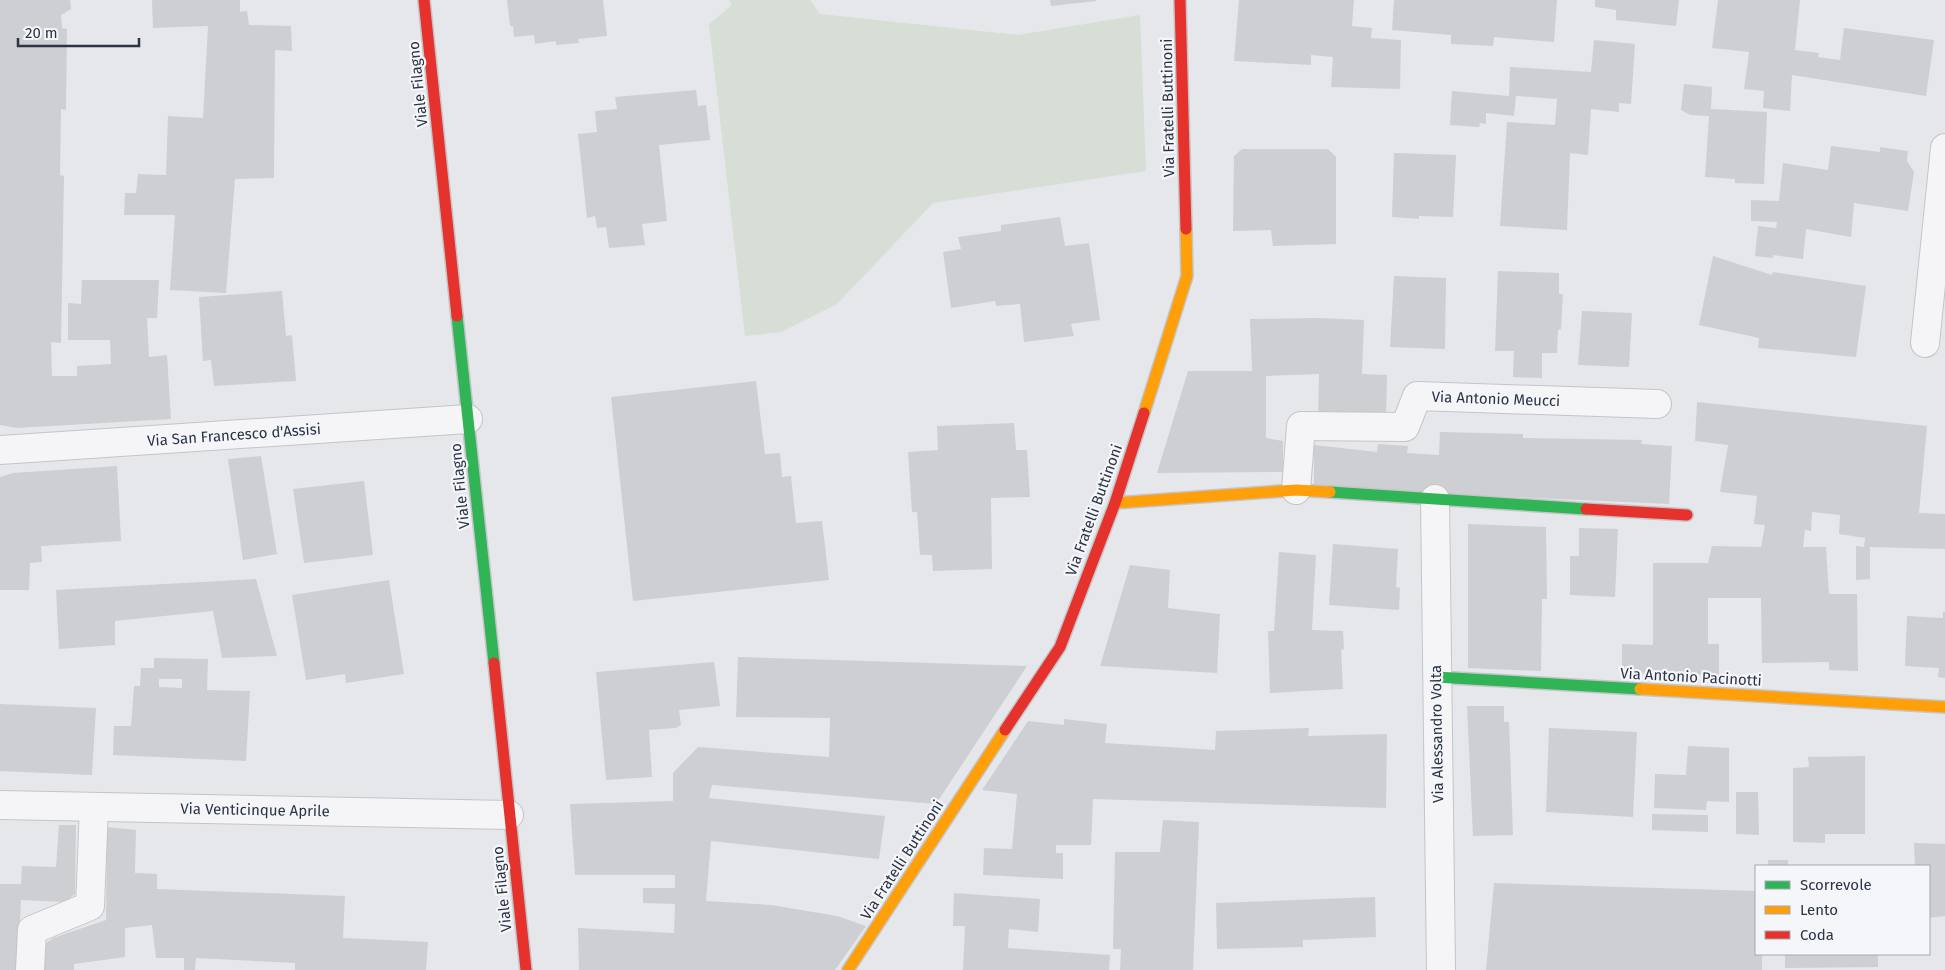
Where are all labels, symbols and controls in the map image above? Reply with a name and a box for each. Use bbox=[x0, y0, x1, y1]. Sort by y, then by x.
scale bar bbox=[18, 15, 139, 47]
text: 20 m bbox=[25, 24, 58, 42]
street label: Via Fratelli Buttinoni bbox=[1158, 38, 1178, 178]
street label: Viale Filagno bbox=[405, 40, 431, 128]
street label: Via Antonio Meucci bbox=[1431, 388, 1561, 410]
street label: Via San Francesco d'Assisi bbox=[146, 420, 322, 450]
street label: Viale Filagno bbox=[447, 442, 473, 530]
street label: Via Fratelli Buttinoni bbox=[1062, 442, 1126, 578]
street label: Via Antonio Pacinotti bbox=[1620, 664, 1762, 690]
street label: Via Alessandro Volta bbox=[1427, 665, 1447, 803]
street label: Via Fratelli Buttinoni bbox=[857, 797, 947, 923]
street label: Via Venticinque Aprile bbox=[180, 800, 330, 820]
street label: Viale Filagno bbox=[489, 845, 515, 933]
legend bbox=[1755, 865, 1930, 955]
text: Scorrevole bbox=[1800, 876, 1872, 894]
text: Lento bbox=[1800, 901, 1838, 919]
text: Coda bbox=[1800, 926, 1834, 944]

